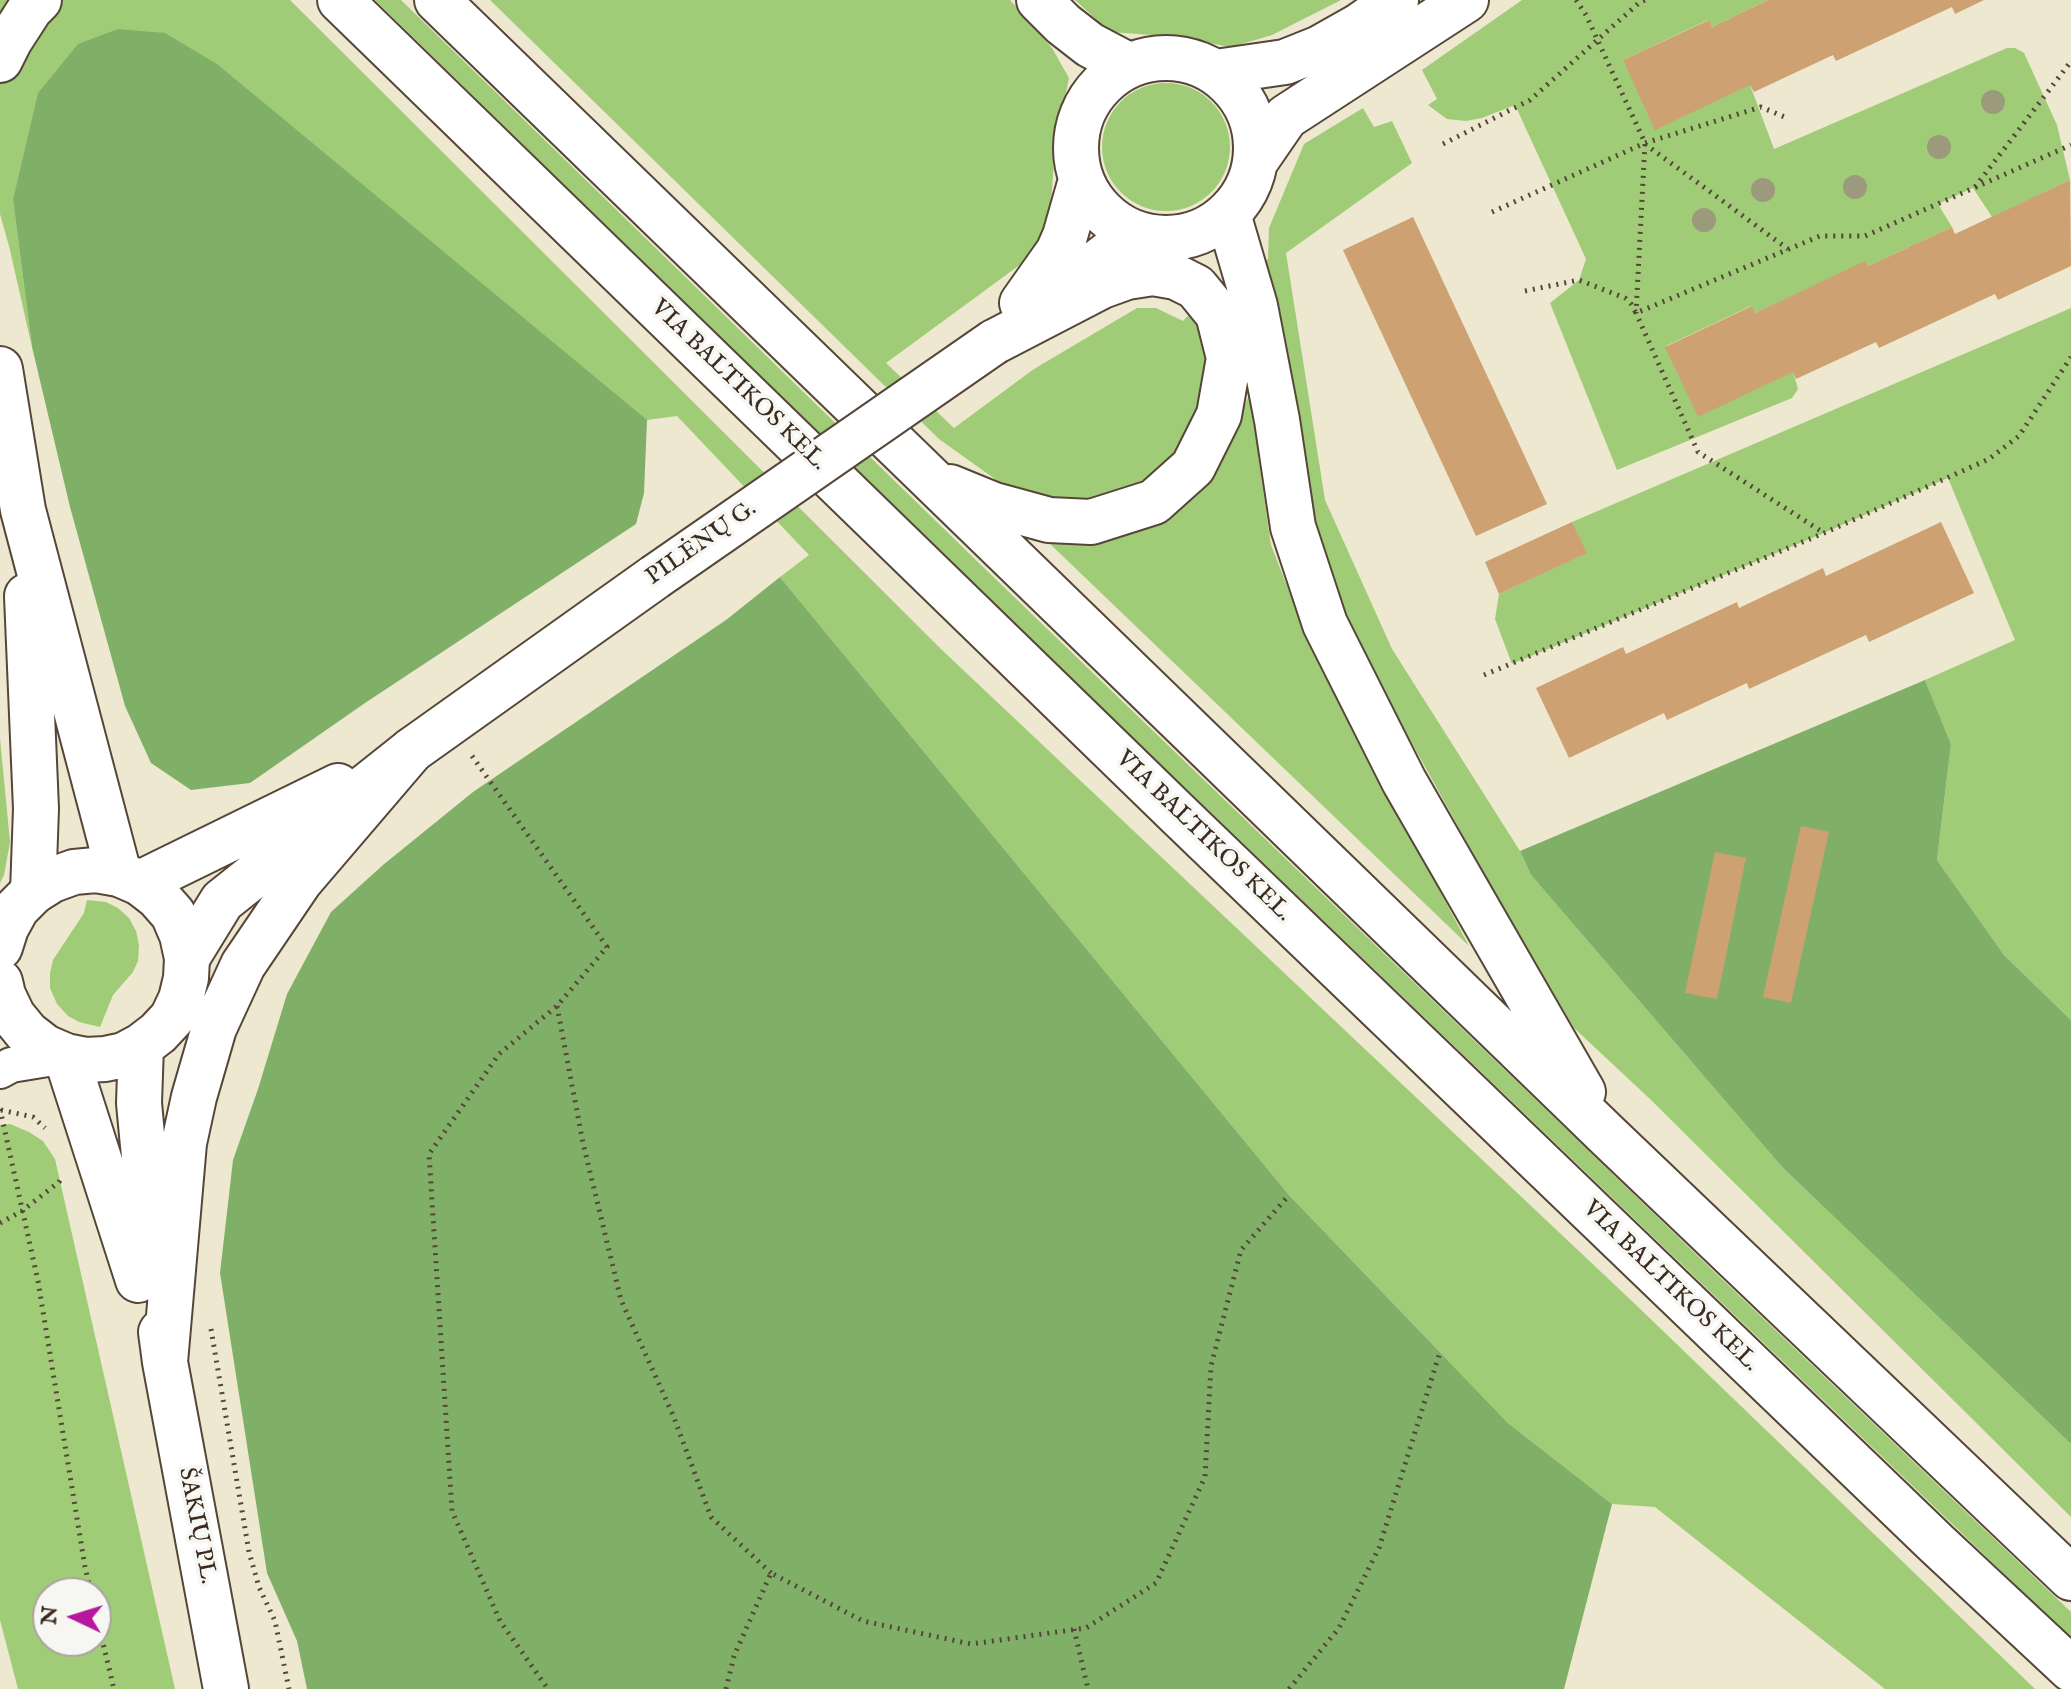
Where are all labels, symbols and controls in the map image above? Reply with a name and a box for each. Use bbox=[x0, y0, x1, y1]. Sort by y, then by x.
street label: VIA BALTIKOS KEL. bbox=[644, 294, 832, 478]
street label: PILĖNŲ G. bbox=[641, 495, 763, 593]
street label: VIA BALTIKOS KEL. bbox=[1109, 745, 1297, 929]
street label: VIA BALTIKOS KEL. bbox=[1576, 1195, 1764, 1379]
street label: ŠAKIŲ PL. bbox=[171, 1465, 221, 1587]
north arrow bbox=[32, 1577, 112, 1657]
text: N bbox=[35, 1605, 65, 1626]

